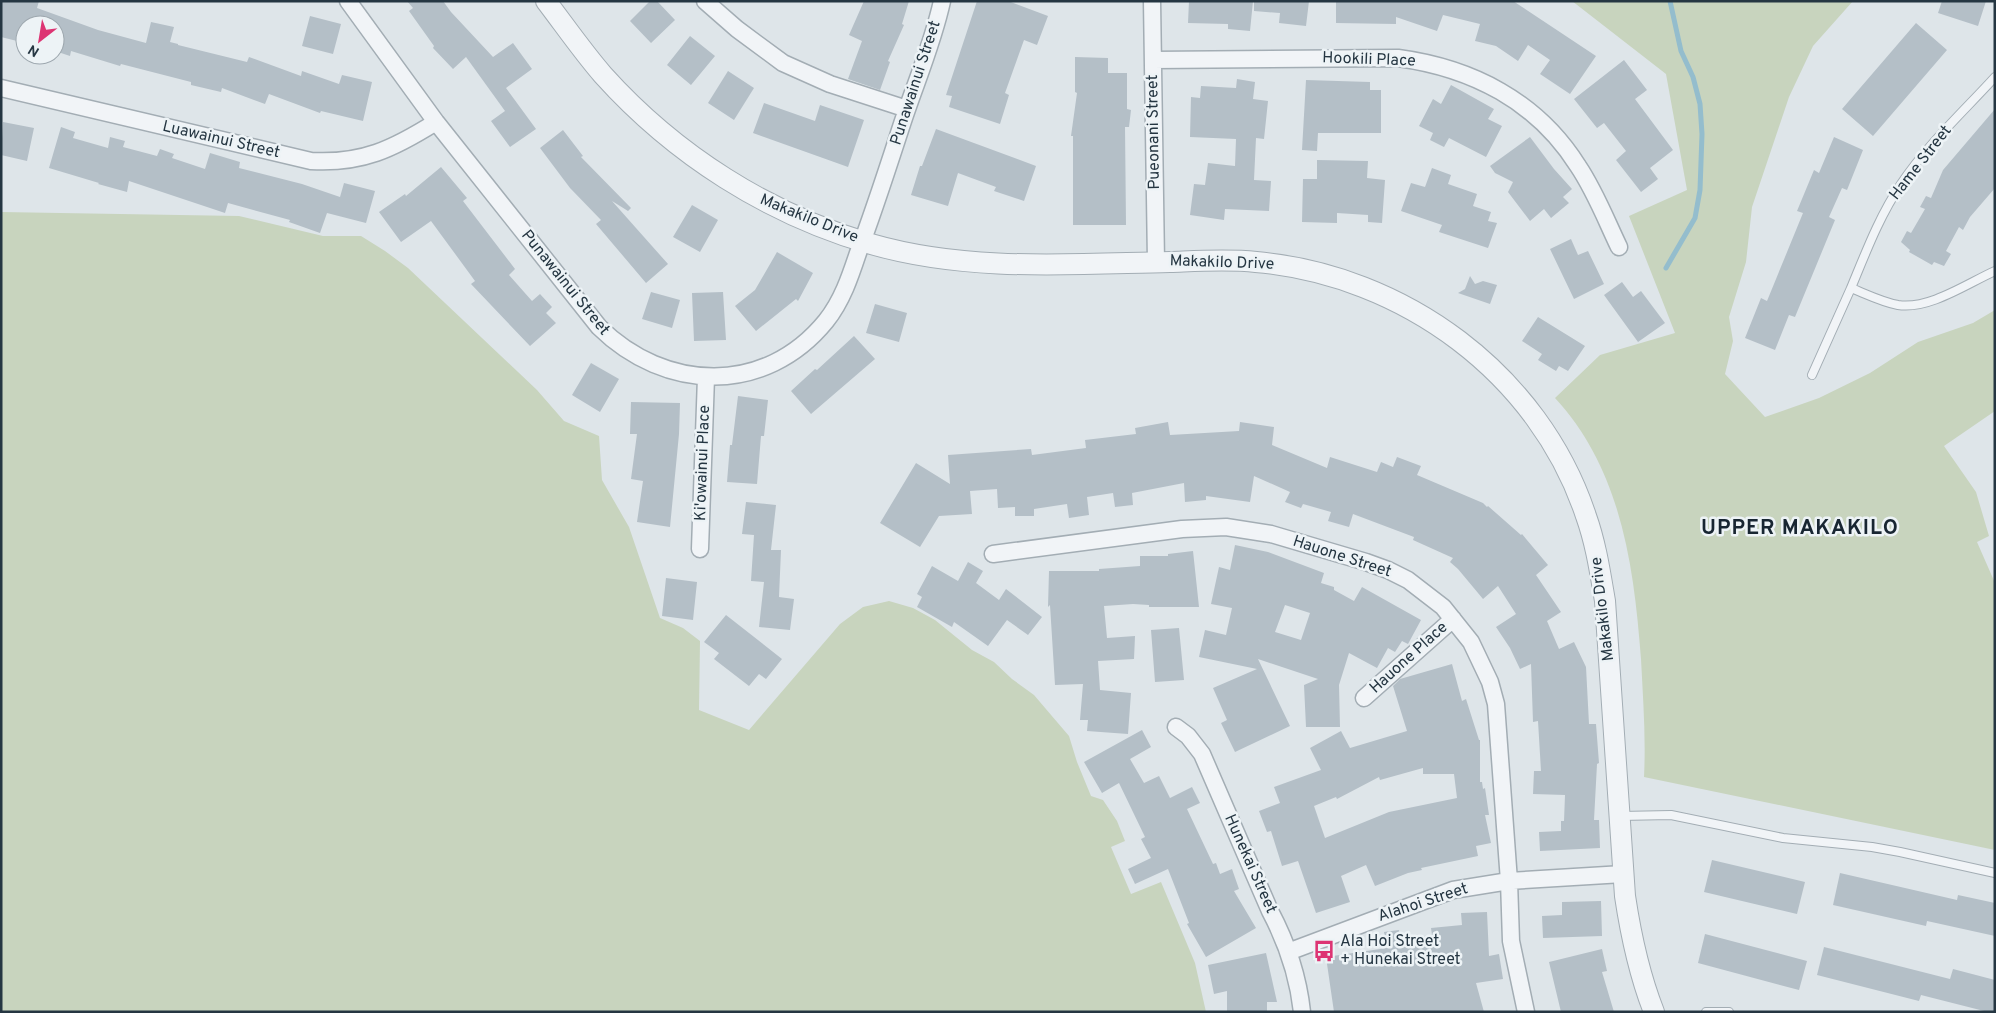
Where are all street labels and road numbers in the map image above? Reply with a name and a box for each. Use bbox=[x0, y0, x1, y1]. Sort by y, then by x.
street label: Punawainui Street bbox=[886, 18, 946, 148]
street label: Hookili Place bbox=[1322, 48, 1416, 72]
street label: Pueonani Street bbox=[1143, 74, 1165, 190]
street label: Luawainui Street bbox=[160, 117, 282, 163]
street label: Hame Street bbox=[1886, 122, 1956, 204]
street label: Makakilo Drive bbox=[757, 190, 861, 248]
street label: Punawainui Street bbox=[516, 226, 614, 340]
street label: Makakilo Drive bbox=[1169, 251, 1275, 275]
street label: Ki'owainui Place bbox=[691, 405, 715, 521]
street label: Hauone Street bbox=[1290, 532, 1394, 582]
street label: Makakilo Drive bbox=[1587, 556, 1619, 662]
street label: Hauone Place bbox=[1366, 618, 1452, 698]
street label: Hunekai Street bbox=[1219, 811, 1281, 917]
street label: Alahoi Street bbox=[1375, 879, 1471, 927]

